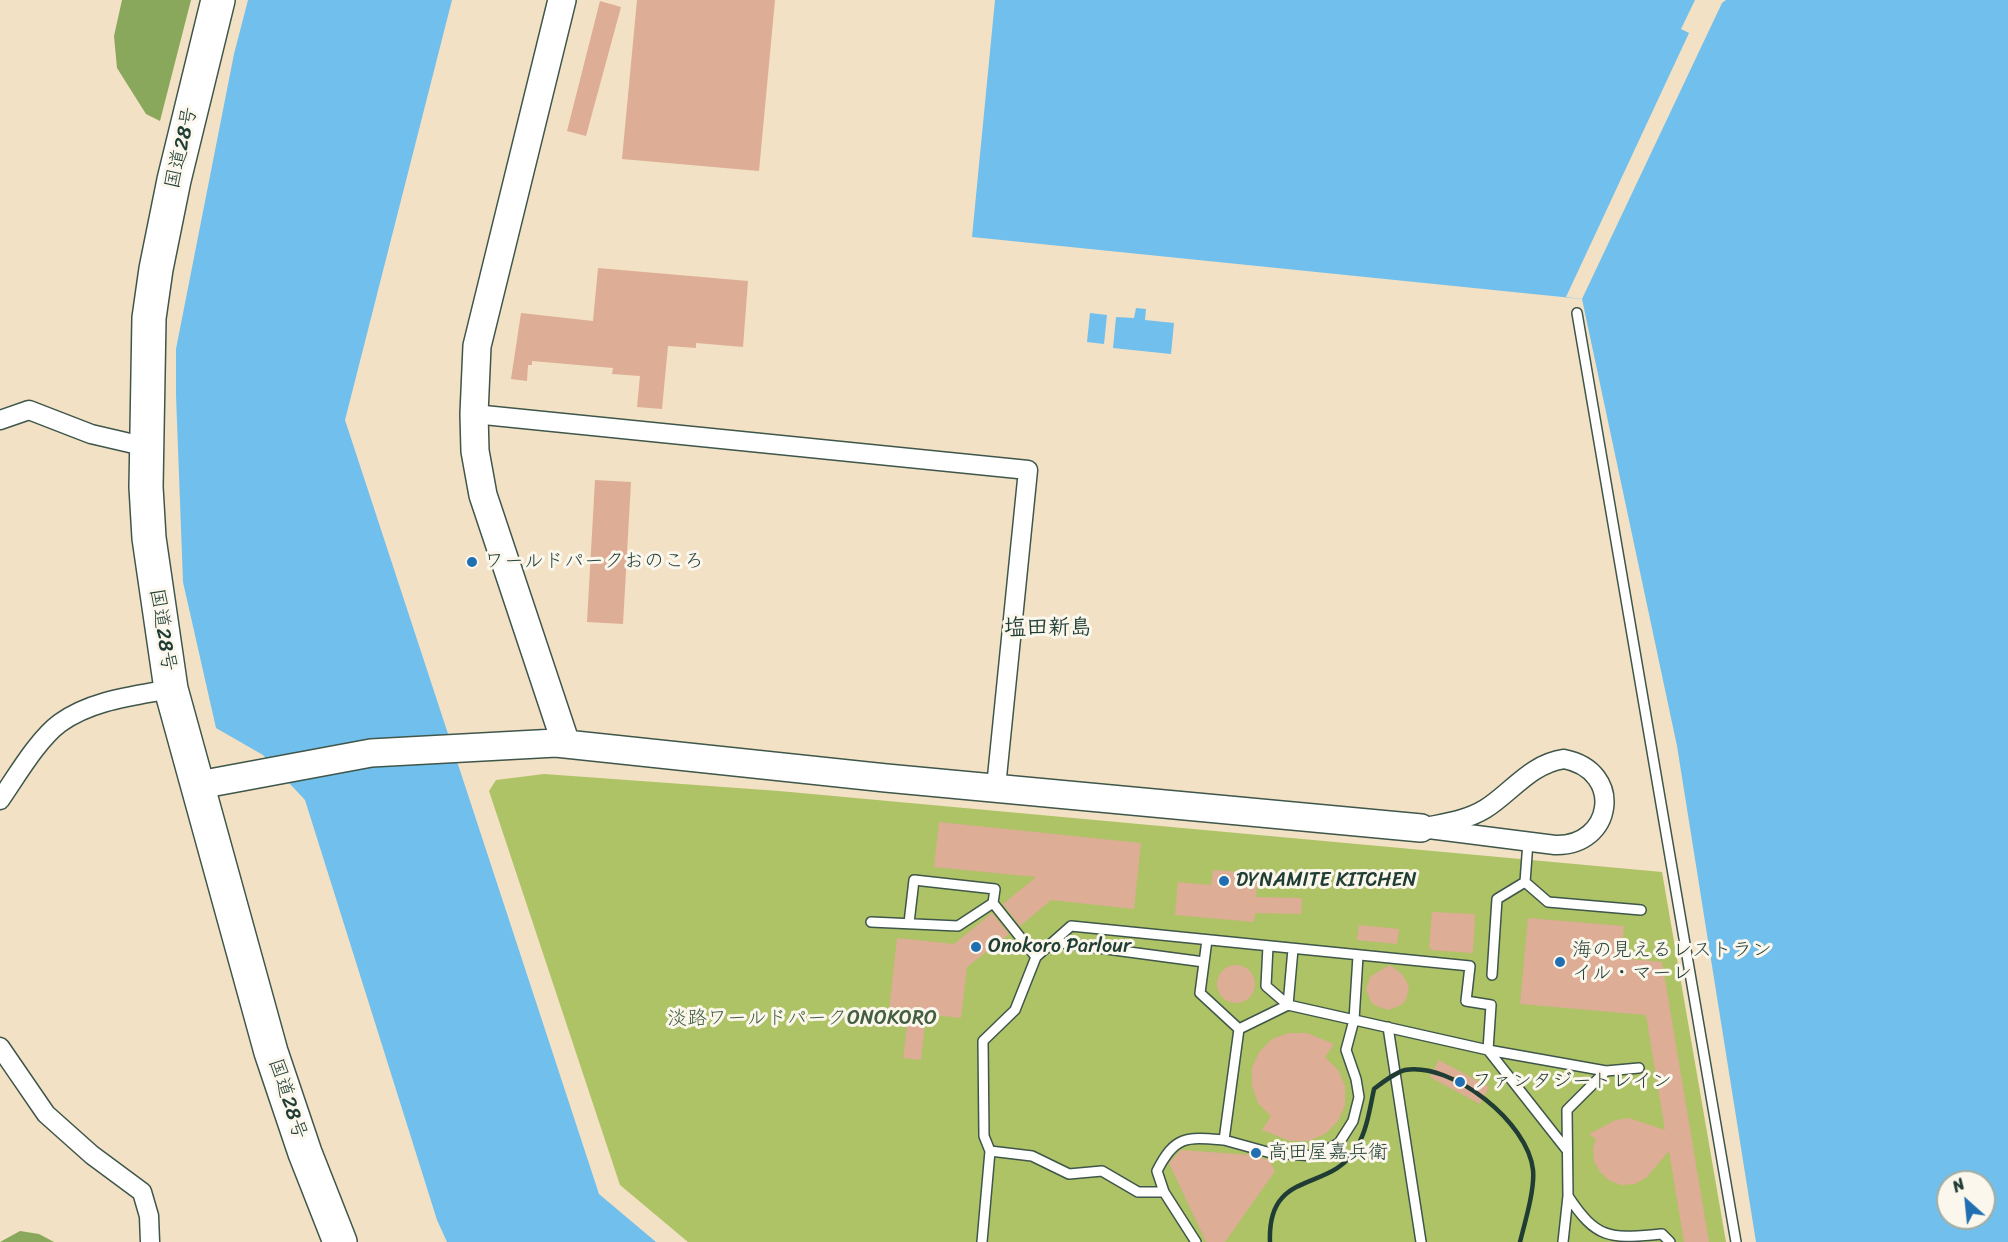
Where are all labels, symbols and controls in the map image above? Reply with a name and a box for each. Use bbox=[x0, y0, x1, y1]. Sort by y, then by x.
street label: 国道28号 bbox=[161, 105, 203, 191]
place label: ワールドパークおのころ bbox=[484, 550, 704, 574]
marker: ワールドパークおのころ bbox=[465, 555, 479, 569]
street label: 国道28号 bbox=[144, 587, 180, 673]
district label: 塩田新島 bbox=[1004, 615, 1092, 641]
place label: DYNAMITE KITCHEN bbox=[1236, 869, 1417, 893]
marker: DYNAMITE KITCHEN bbox=[1217, 874, 1231, 888]
place label: Onokoro Parlour bbox=[988, 935, 1131, 959]
place label: 海の見えるレストラン イル・マーレ bbox=[1572, 939, 1772, 986]
marker: Onokoro Parlour bbox=[969, 940, 983, 954]
marker: 海の見えるレストラン イル・マーレ bbox=[1553, 955, 1567, 969]
park label: 淡路ワールドパークONOKORO bbox=[667, 1007, 937, 1031]
street label: 国道28号 bbox=[263, 1056, 311, 1142]
place label: ファンタジートレイン bbox=[1472, 1070, 1672, 1094]
marker: ファンタジートレイン bbox=[1453, 1075, 1467, 1089]
place label: 高田屋嘉兵衛 bbox=[1268, 1141, 1388, 1165]
marker: 高田屋嘉兵衛 bbox=[1249, 1146, 1263, 1160]
north arrow bbox=[1936, 1170, 1996, 1230]
text: N bbox=[1947, 1170, 1970, 1201]

